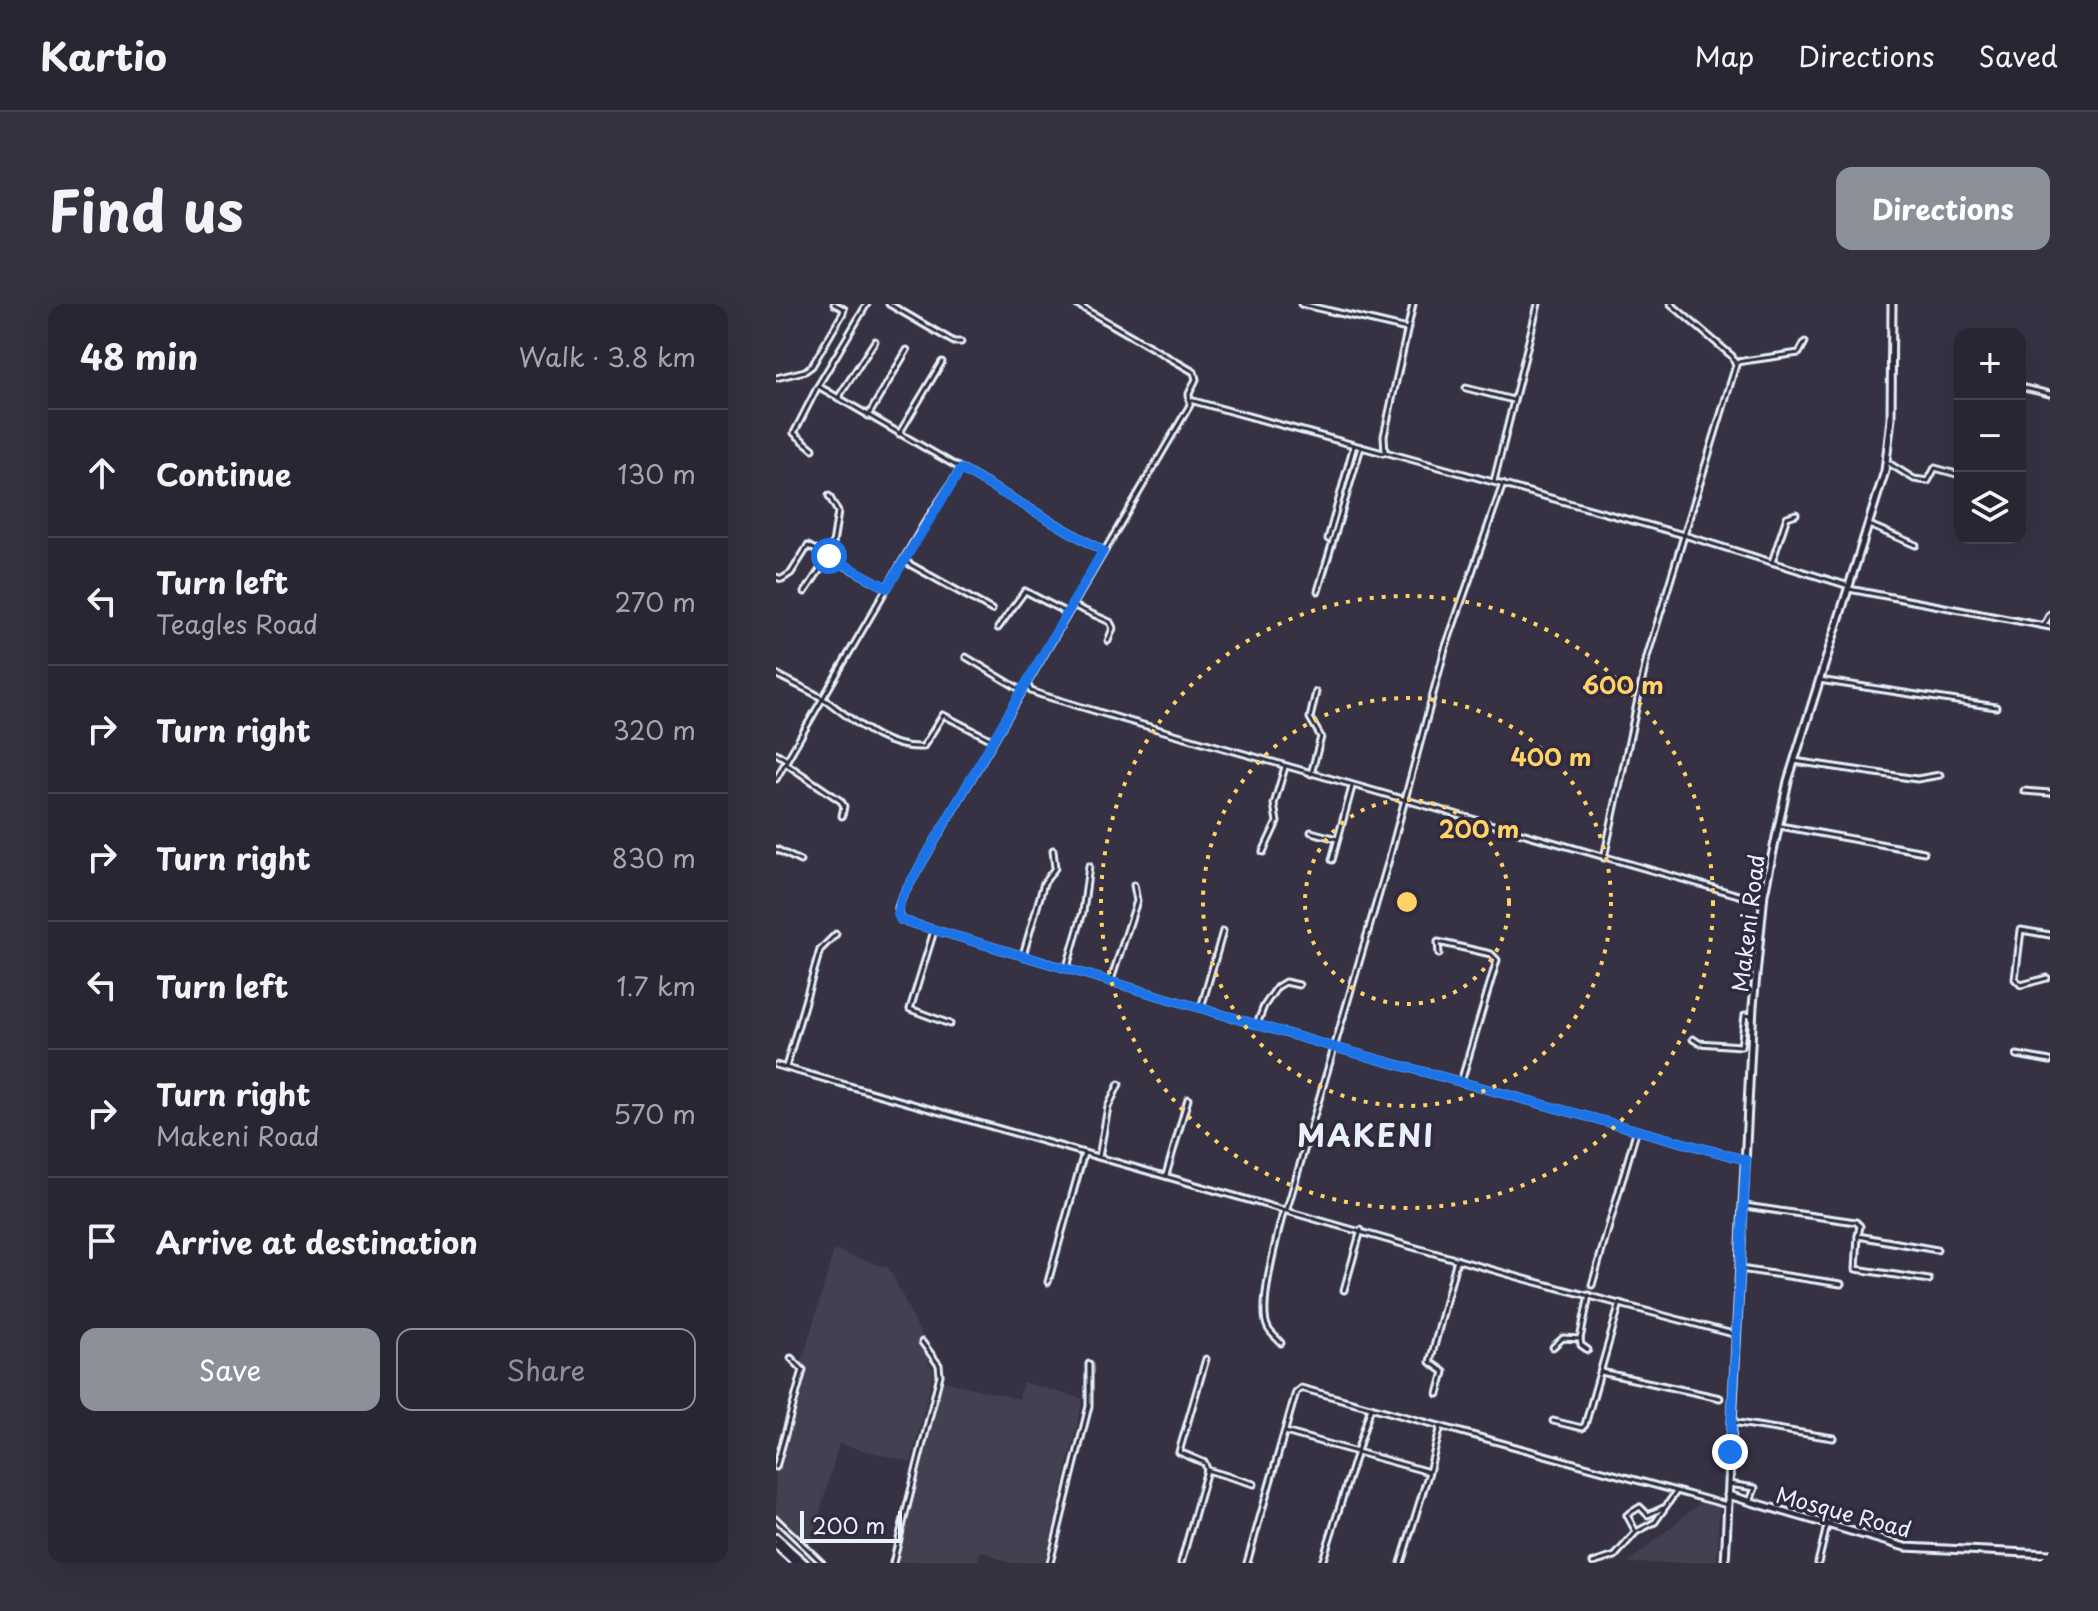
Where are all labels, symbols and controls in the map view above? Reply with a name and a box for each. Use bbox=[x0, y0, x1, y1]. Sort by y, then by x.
text: Kartio bbox=[40, 27, 167, 84]
text: Map bbox=[1695, 34, 1754, 77]
text: Directions bbox=[1798, 34, 1935, 77]
text: Saved bbox=[1979, 34, 2058, 77]
text: Find us bbox=[48, 166, 244, 251]
button: Directions bbox=[1836, 167, 2050, 250]
map controls bbox=[1954, 328, 2026, 544]
button: + bbox=[1954, 328, 2026, 400]
text: 48 min bbox=[80, 330, 198, 382]
text: Walk · 3.8 km bbox=[519, 337, 696, 376]
button: − bbox=[1954, 400, 2026, 472]
icon: ahead bbox=[80, 451, 124, 495]
text: Continue bbox=[156, 451, 291, 496]
text: 130 m bbox=[617, 454, 696, 493]
button: layers bbox=[1954, 472, 2026, 544]
route start bbox=[811, 538, 847, 574]
text: Turn left bbox=[156, 559, 288, 604]
icon: left bbox=[80, 579, 124, 623]
text: 270 m bbox=[615, 582, 696, 621]
text: Teagles Road bbox=[156, 604, 318, 643]
text: 600 m bbox=[1582, 666, 1664, 702]
icon: right bbox=[80, 707, 124, 751]
text: Turn right bbox=[156, 707, 311, 752]
text: 320 m bbox=[612, 710, 696, 749]
text: 400 m bbox=[1510, 738, 1592, 774]
text: 200 m bbox=[1439, 810, 1519, 846]
icon: right bbox=[80, 835, 124, 879]
text: Turn right bbox=[156, 835, 311, 880]
text: 830 m bbox=[612, 838, 696, 877]
street label: Makeni Road bbox=[1722, 852, 1772, 994]
centre of rings bbox=[1393, 888, 1421, 916]
icon: left bbox=[80, 963, 124, 1007]
text: Turn left bbox=[156, 963, 288, 1008]
text: 1.7 km bbox=[617, 966, 696, 1005]
text: Turn right bbox=[156, 1071, 311, 1116]
icon: right bbox=[80, 1091, 124, 1135]
text: 570 m bbox=[613, 1094, 696, 1133]
district label: MAKENI bbox=[1297, 1112, 1435, 1157]
text: Makeni Road bbox=[156, 1116, 320, 1155]
icon: arrive bbox=[80, 1219, 124, 1263]
text: Arrive at destination bbox=[156, 1219, 478, 1264]
button: Save bbox=[80, 1328, 380, 1411]
button: Share bbox=[396, 1328, 696, 1411]
route end bbox=[1712, 1434, 1748, 1470]
street label: Mosque Road bbox=[1773, 1477, 1915, 1545]
scale bar bbox=[800, 1507, 902, 1543]
text: 200 m bbox=[812, 1508, 885, 1541]

